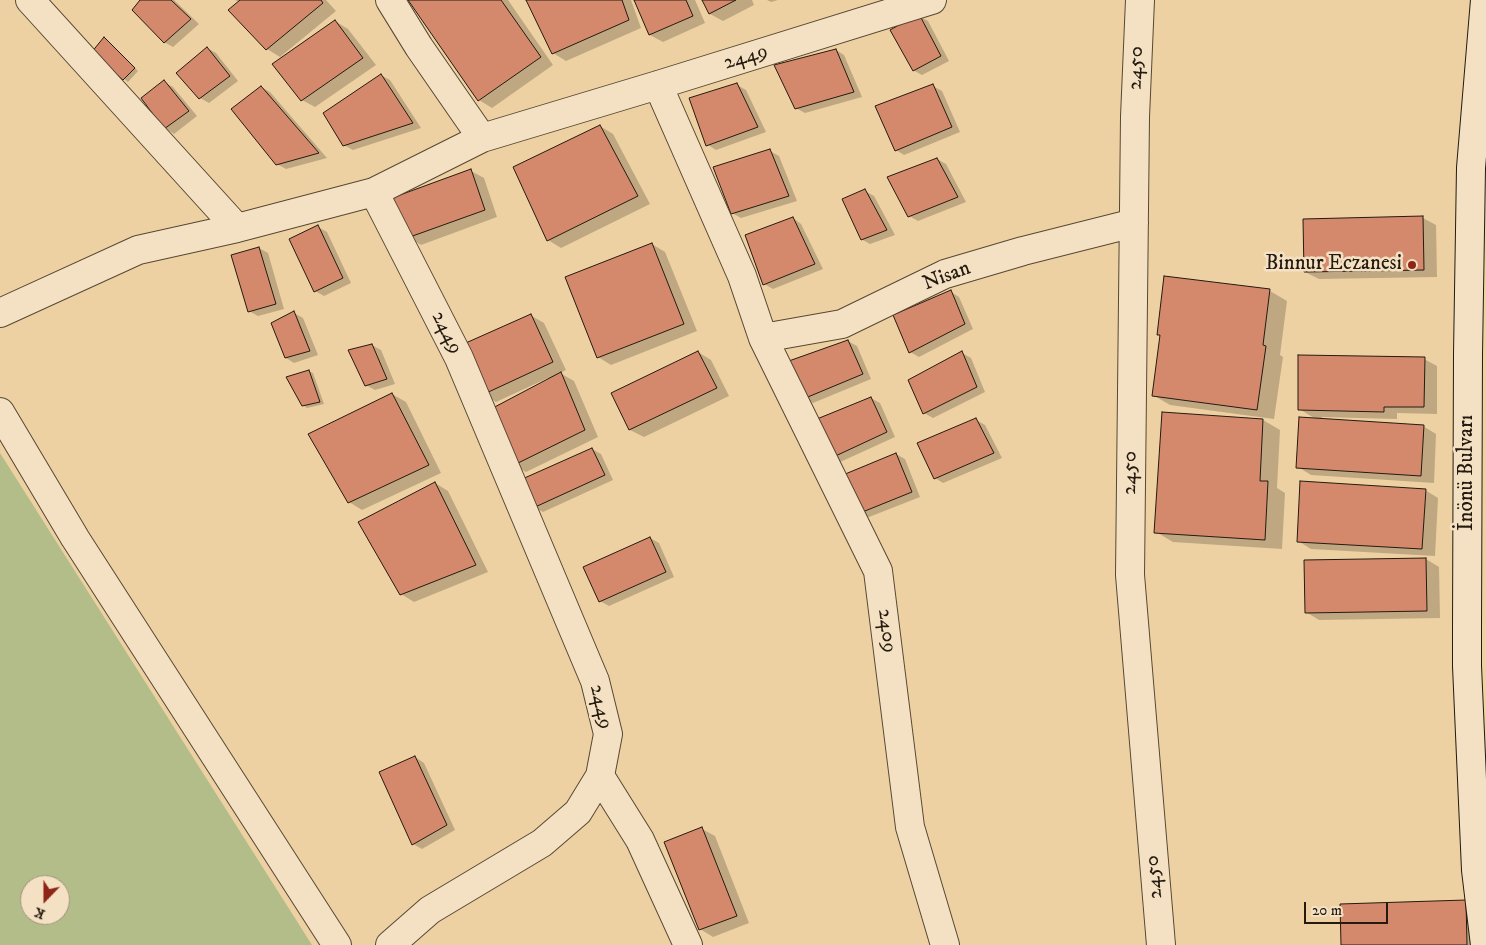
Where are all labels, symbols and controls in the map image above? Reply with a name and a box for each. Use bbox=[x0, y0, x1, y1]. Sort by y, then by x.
street label: 2449 bbox=[721, 39, 771, 77]
street label: 2450 bbox=[1124, 46, 1150, 90]
place label: Binnur Eczanesi bbox=[1265, 252, 1402, 278]
street label: Nisan bbox=[920, 256, 974, 298]
marker: Binnur Eczanesi bbox=[1406, 259, 1418, 271]
street label: 2449 bbox=[425, 307, 467, 359]
street label: İnönü Bulvarı bbox=[1455, 415, 1481, 531]
street label: 2450 bbox=[1118, 451, 1144, 495]
street label: 2409 bbox=[871, 608, 901, 654]
street label: 2449 bbox=[583, 682, 617, 732]
street label: 2450 bbox=[1141, 854, 1169, 900]
north arrow bbox=[20, 875, 70, 925]
scale bar bbox=[1306, 892, 1390, 924]
text: 20 m bbox=[1312, 901, 1342, 920]
text: K bbox=[32, 903, 48, 923]

